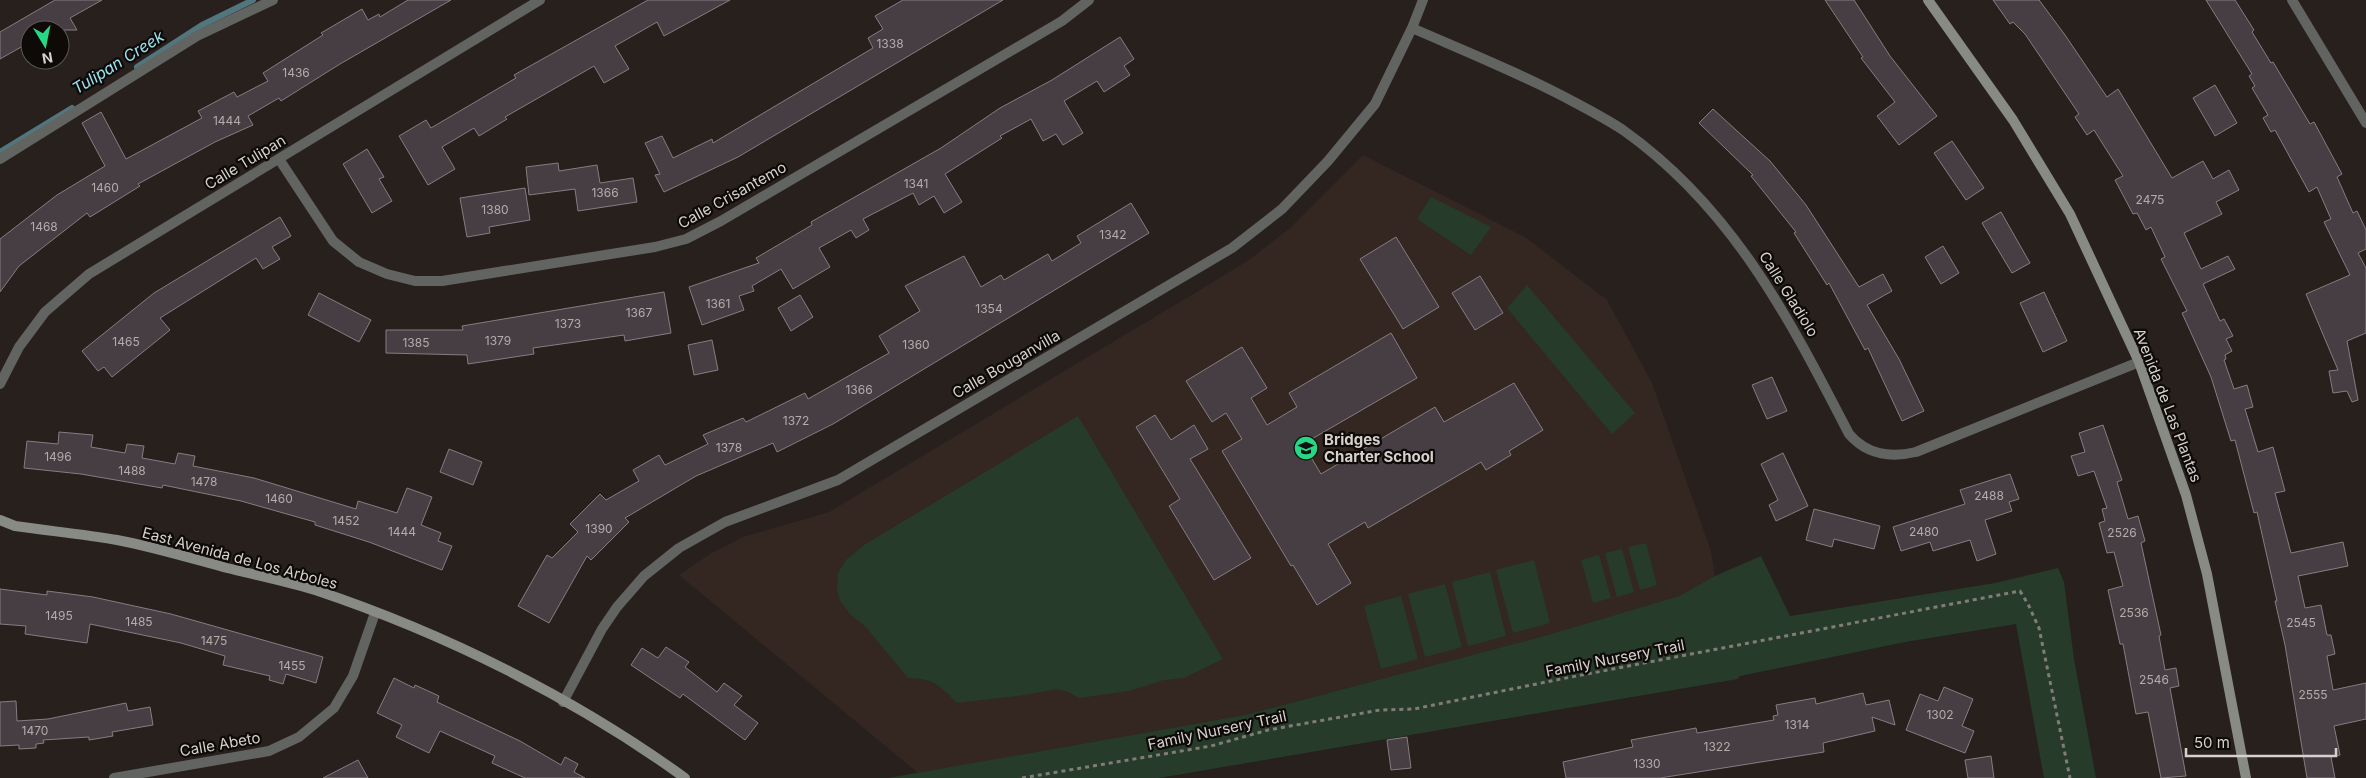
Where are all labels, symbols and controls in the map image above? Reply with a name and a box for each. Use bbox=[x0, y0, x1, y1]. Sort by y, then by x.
north arrow bbox=[20, 20, 70, 70]
water label: Tulipan Creek bbox=[68, 26, 168, 98]
house number: 1338 bbox=[876, 36, 904, 51]
text: N bbox=[41, 49, 54, 68]
house number: 1436 bbox=[282, 65, 310, 80]
house number: 1444 bbox=[213, 113, 241, 128]
street label: Calle Tulipan bbox=[201, 130, 289, 194]
street label: Calle Crisantemo bbox=[675, 157, 789, 233]
house number: 1341 bbox=[904, 176, 928, 191]
house number: 1460 bbox=[91, 180, 119, 195]
house number: 1366 bbox=[591, 185, 619, 200]
house number: 2475 bbox=[2136, 192, 2164, 207]
house number: 1380 bbox=[481, 202, 509, 217]
house number: 1468 bbox=[30, 219, 58, 234]
house number: 1342 bbox=[1099, 227, 1127, 242]
street label: Calle Gladiolo bbox=[1755, 248, 1823, 340]
house number: 1361 bbox=[706, 296, 730, 311]
house number: 1354 bbox=[975, 301, 1003, 316]
house number: 1367 bbox=[626, 305, 652, 320]
house number: 1373 bbox=[555, 316, 581, 331]
street label: Calle Bouganvilla bbox=[949, 325, 1063, 403]
street label: Avenida de Las Plantas bbox=[2130, 325, 2206, 485]
house number: 1379 bbox=[485, 333, 511, 348]
house number: 1465 bbox=[112, 334, 140, 349]
house number: 1385 bbox=[402, 335, 430, 350]
house number: 1360 bbox=[902, 337, 930, 352]
house number: 1366 bbox=[845, 382, 873, 397]
house number: 1372 bbox=[783, 413, 809, 428]
place label: Bridges Charter School bbox=[1324, 430, 1434, 466]
school or university icon: Bridges Charter School bbox=[1293, 435, 1319, 461]
house number: 1378 bbox=[716, 440, 742, 455]
house number: 1496 bbox=[44, 449, 72, 464]
house number: 1488 bbox=[118, 463, 146, 478]
house number: 1478 bbox=[191, 474, 217, 489]
house number: 2488 bbox=[1974, 488, 2004, 503]
house number: 1460 bbox=[265, 491, 293, 506]
house number: 1452 bbox=[332, 513, 360, 528]
house number: 1390 bbox=[585, 521, 613, 536]
street label: East Avenida de Los Arboles bbox=[140, 523, 340, 593]
house number: 1444 bbox=[388, 524, 416, 539]
house number: 2480 bbox=[1909, 524, 1939, 539]
house number: 2526 bbox=[2107, 525, 2137, 540]
house number: 2536 bbox=[2119, 605, 2149, 620]
house number: 1495 bbox=[45, 608, 73, 623]
house number: 1485 bbox=[125, 614, 153, 629]
house number: 2545 bbox=[2286, 615, 2316, 630]
house number: 1475 bbox=[201, 633, 227, 648]
street label: Family Nursery Trail bbox=[1544, 635, 1686, 681]
house number: 1455 bbox=[278, 658, 306, 673]
house number: 2546 bbox=[2139, 672, 2169, 687]
house number: 2555 bbox=[2298, 687, 2328, 702]
street label: Family Nursery Trail bbox=[1146, 706, 1288, 754]
house number: 1302 bbox=[1926, 707, 1954, 722]
house number: 1314 bbox=[1785, 717, 1810, 732]
house number: 1470 bbox=[22, 723, 48, 738]
scale bar bbox=[2186, 726, 2336, 758]
street label: Calle Abeto bbox=[178, 728, 262, 760]
text: 50 m bbox=[2194, 733, 2230, 752]
house number: 1322 bbox=[1704, 739, 1730, 754]
house number: 1330 bbox=[1633, 756, 1661, 771]

